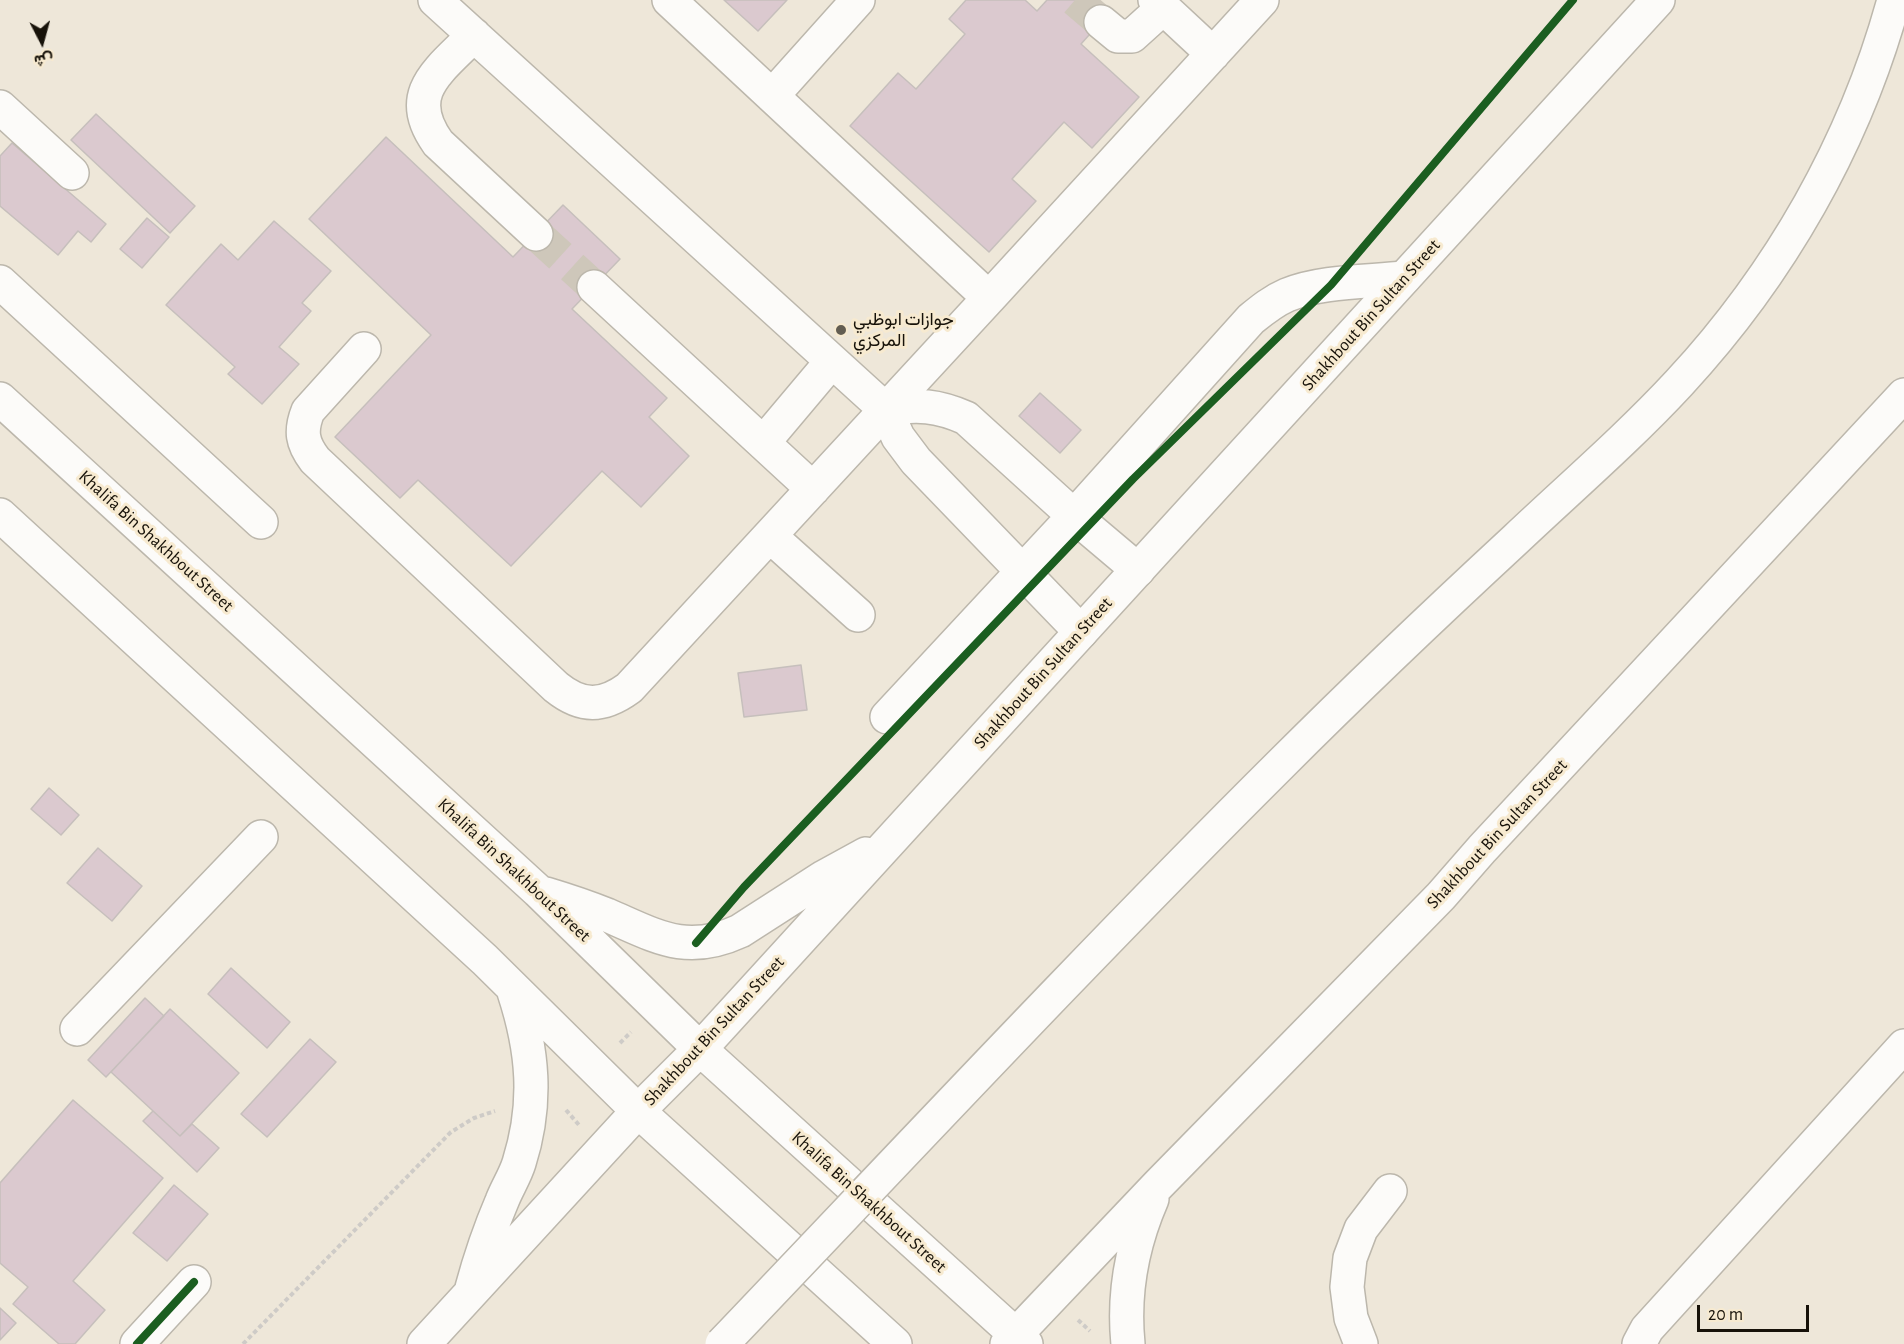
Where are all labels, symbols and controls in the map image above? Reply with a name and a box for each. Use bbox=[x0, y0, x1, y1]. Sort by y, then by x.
north arrow bbox=[12, 12, 72, 72]
text: ش bbox=[33, 51, 54, 69]
street label: Shakhbout Bin Sultan Street bbox=[1297, 235, 1445, 395]
place label: جوازات ابوظبي المركزي bbox=[853, 309, 954, 352]
marker: جوازات ابوظبي المركزي bbox=[834, 323, 848, 337]
street label: Khalifa Bin Shakhbout Street bbox=[74, 466, 238, 616]
street label: Shakhbout Bin Sultan Street bbox=[969, 593, 1117, 753]
street label: Shakhbout Bin Sultan Street bbox=[1422, 755, 1572, 913]
street label: Khalifa Bin Shakhbout Street bbox=[433, 794, 595, 946]
street label: Shakhbout Bin Sultan Street bbox=[639, 952, 789, 1110]
street label: Khalifa Bin Shakhbout Street bbox=[787, 1127, 951, 1277]
scale bar bbox=[1700, 1293, 1812, 1331]
text: 20 m bbox=[1708, 1306, 1743, 1324]

